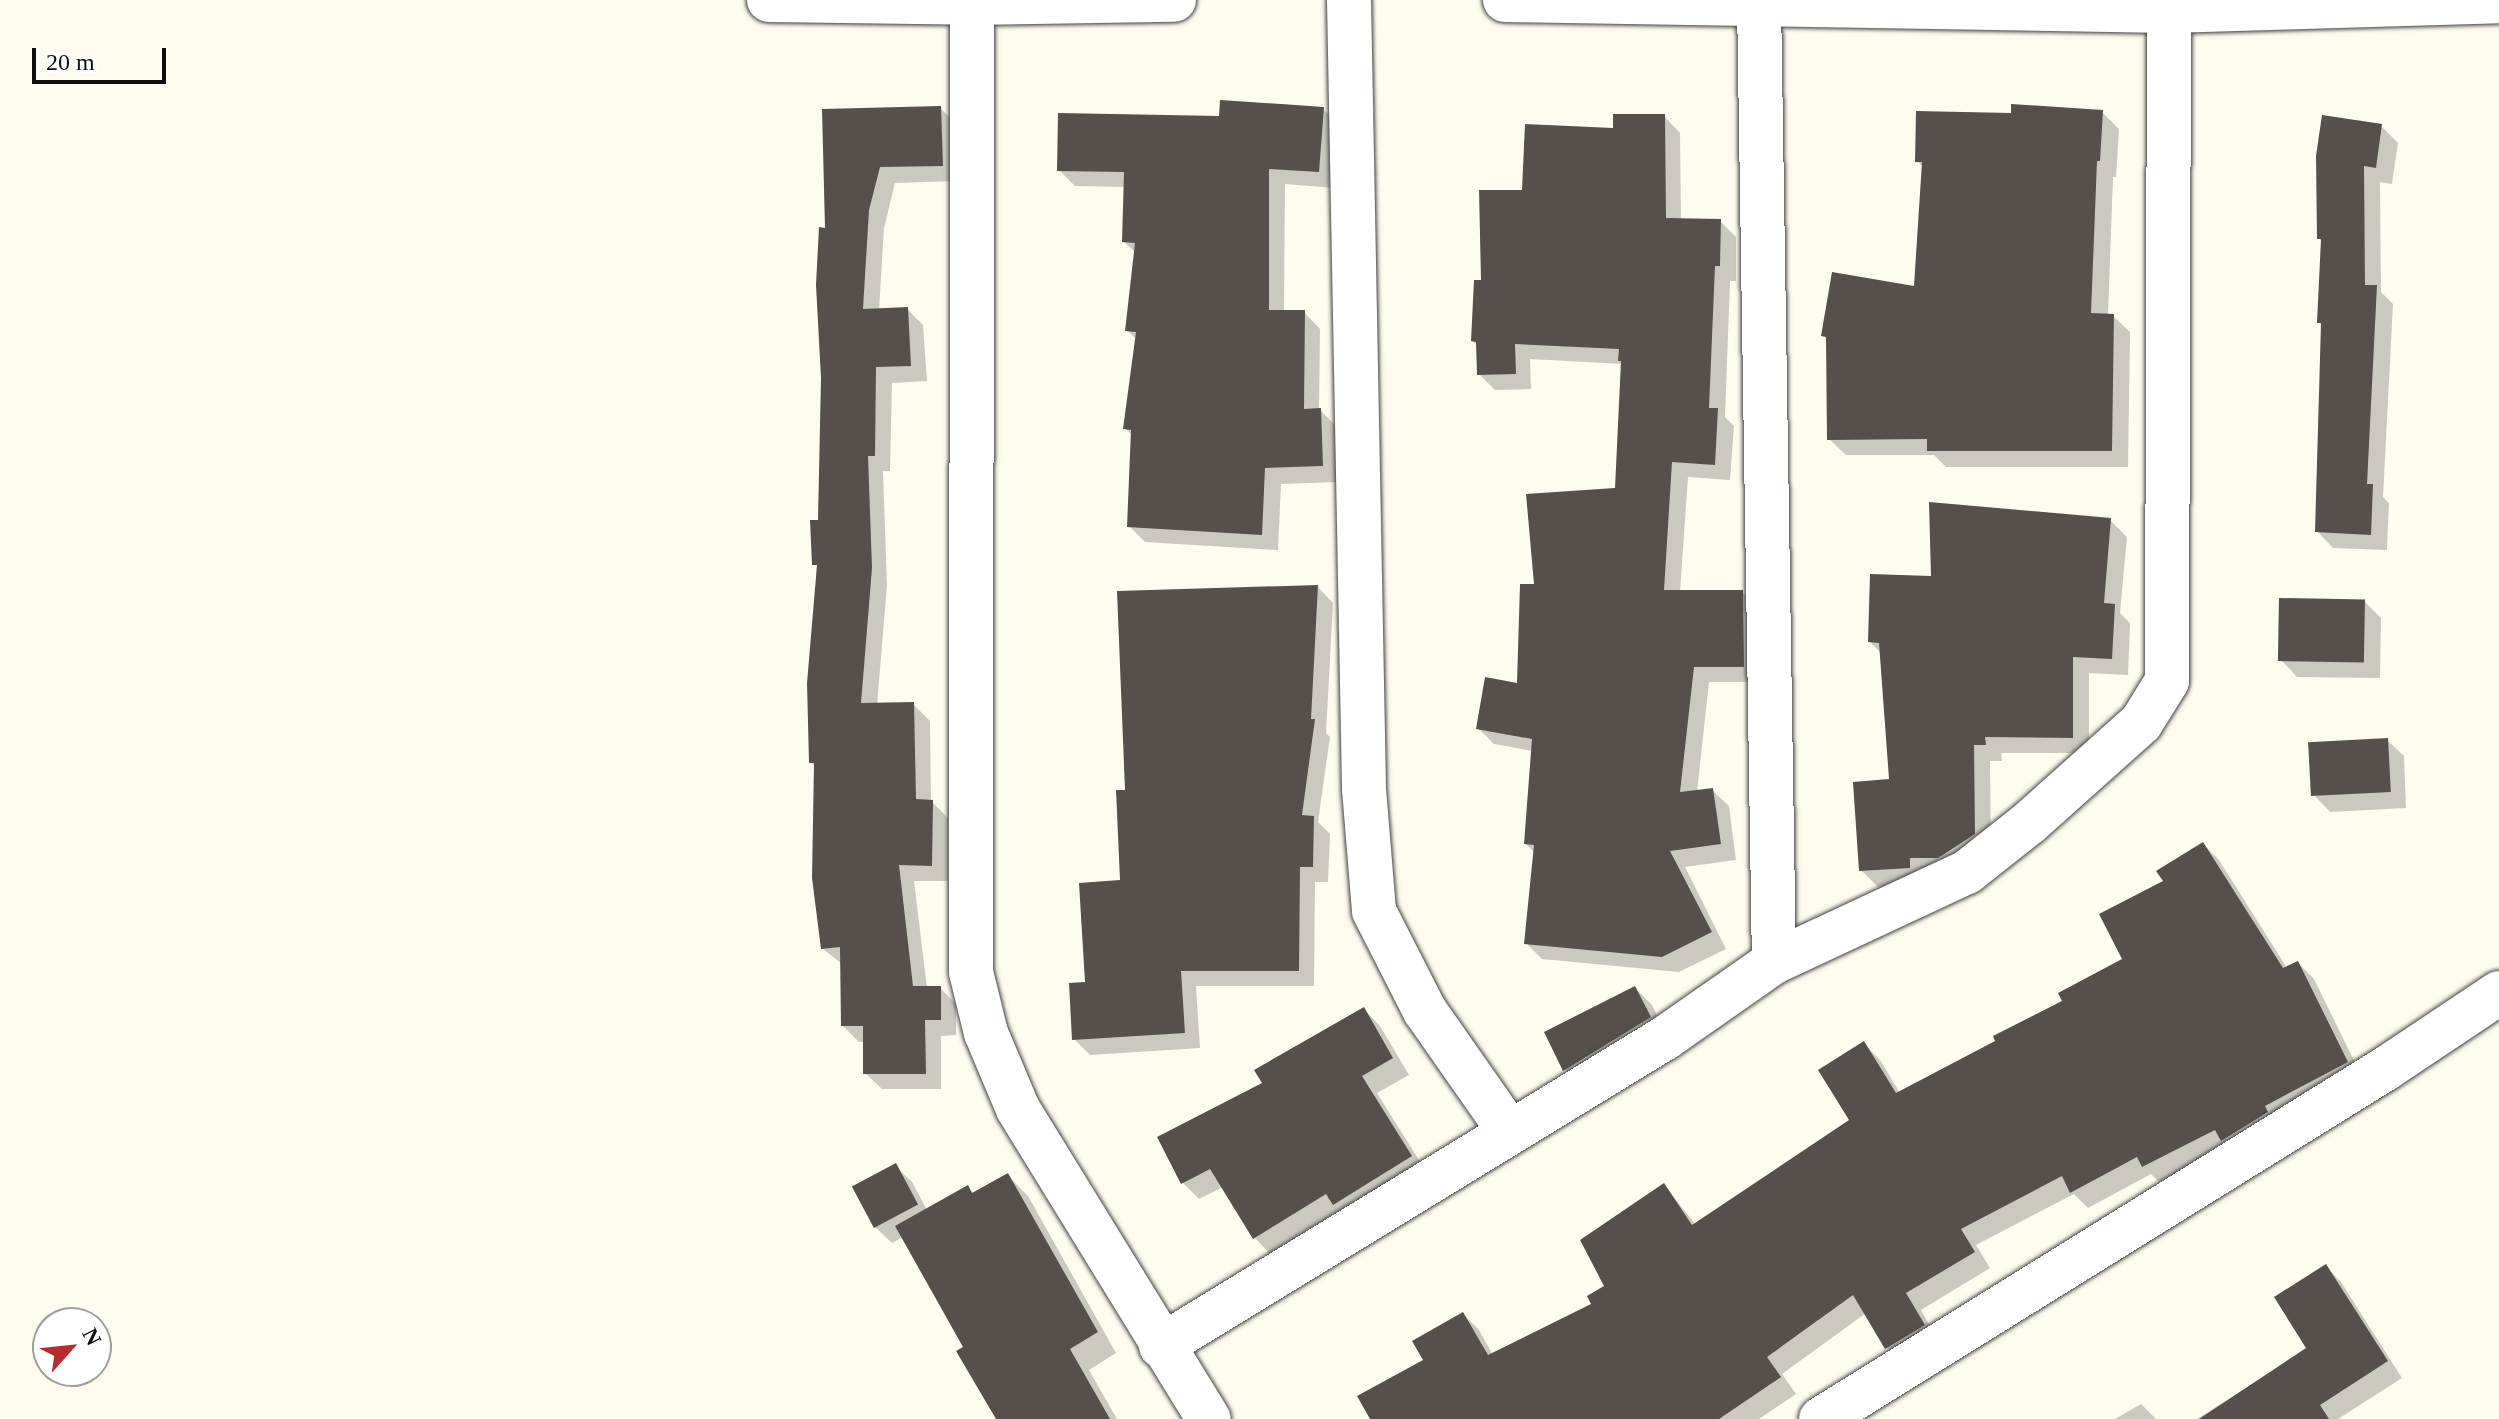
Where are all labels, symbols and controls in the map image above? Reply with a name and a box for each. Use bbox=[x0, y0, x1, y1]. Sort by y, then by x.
scale bar bbox=[36, 32, 170, 82]
text: 20 m bbox=[46, 49, 95, 75]
north arrow bbox=[32, 1307, 112, 1387]
text: N bbox=[77, 1324, 107, 1350]

